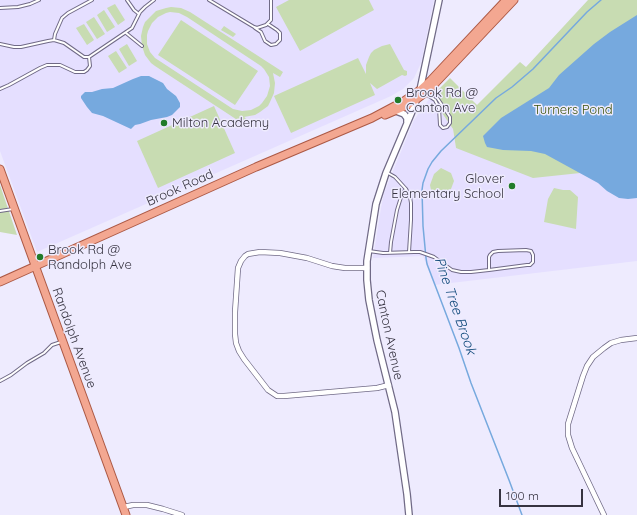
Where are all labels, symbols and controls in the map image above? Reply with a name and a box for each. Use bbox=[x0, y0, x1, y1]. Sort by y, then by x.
place label: Brook Rd @ Canton Ave bbox=[406, 85, 478, 116]
marker: Brook Rd @ Canton Ave bbox=[393, 95, 403, 105]
park label: Turners Pond bbox=[533, 102, 613, 118]
place label: Milton Academy bbox=[172, 115, 269, 131]
marker: Milton Academy bbox=[159, 118, 169, 128]
street label: Brook Road bbox=[144, 166, 216, 210]
place label: Glover Elementary School bbox=[391, 171, 504, 202]
marker: Glover Elementary School bbox=[507, 181, 517, 191]
place label: Brook Rd @ Randolph Ave bbox=[48, 242, 132, 273]
marker: Brook Rd @ Randolph Ave bbox=[35, 252, 45, 262]
water label: Pine Tree Brook bbox=[430, 255, 480, 357]
street label: Randolph Avenue bbox=[49, 285, 99, 391]
street label: Canton Avenue bbox=[372, 289, 406, 381]
scale bar bbox=[501, 481, 585, 507]
text: 100 m bbox=[506, 488, 539, 503]

